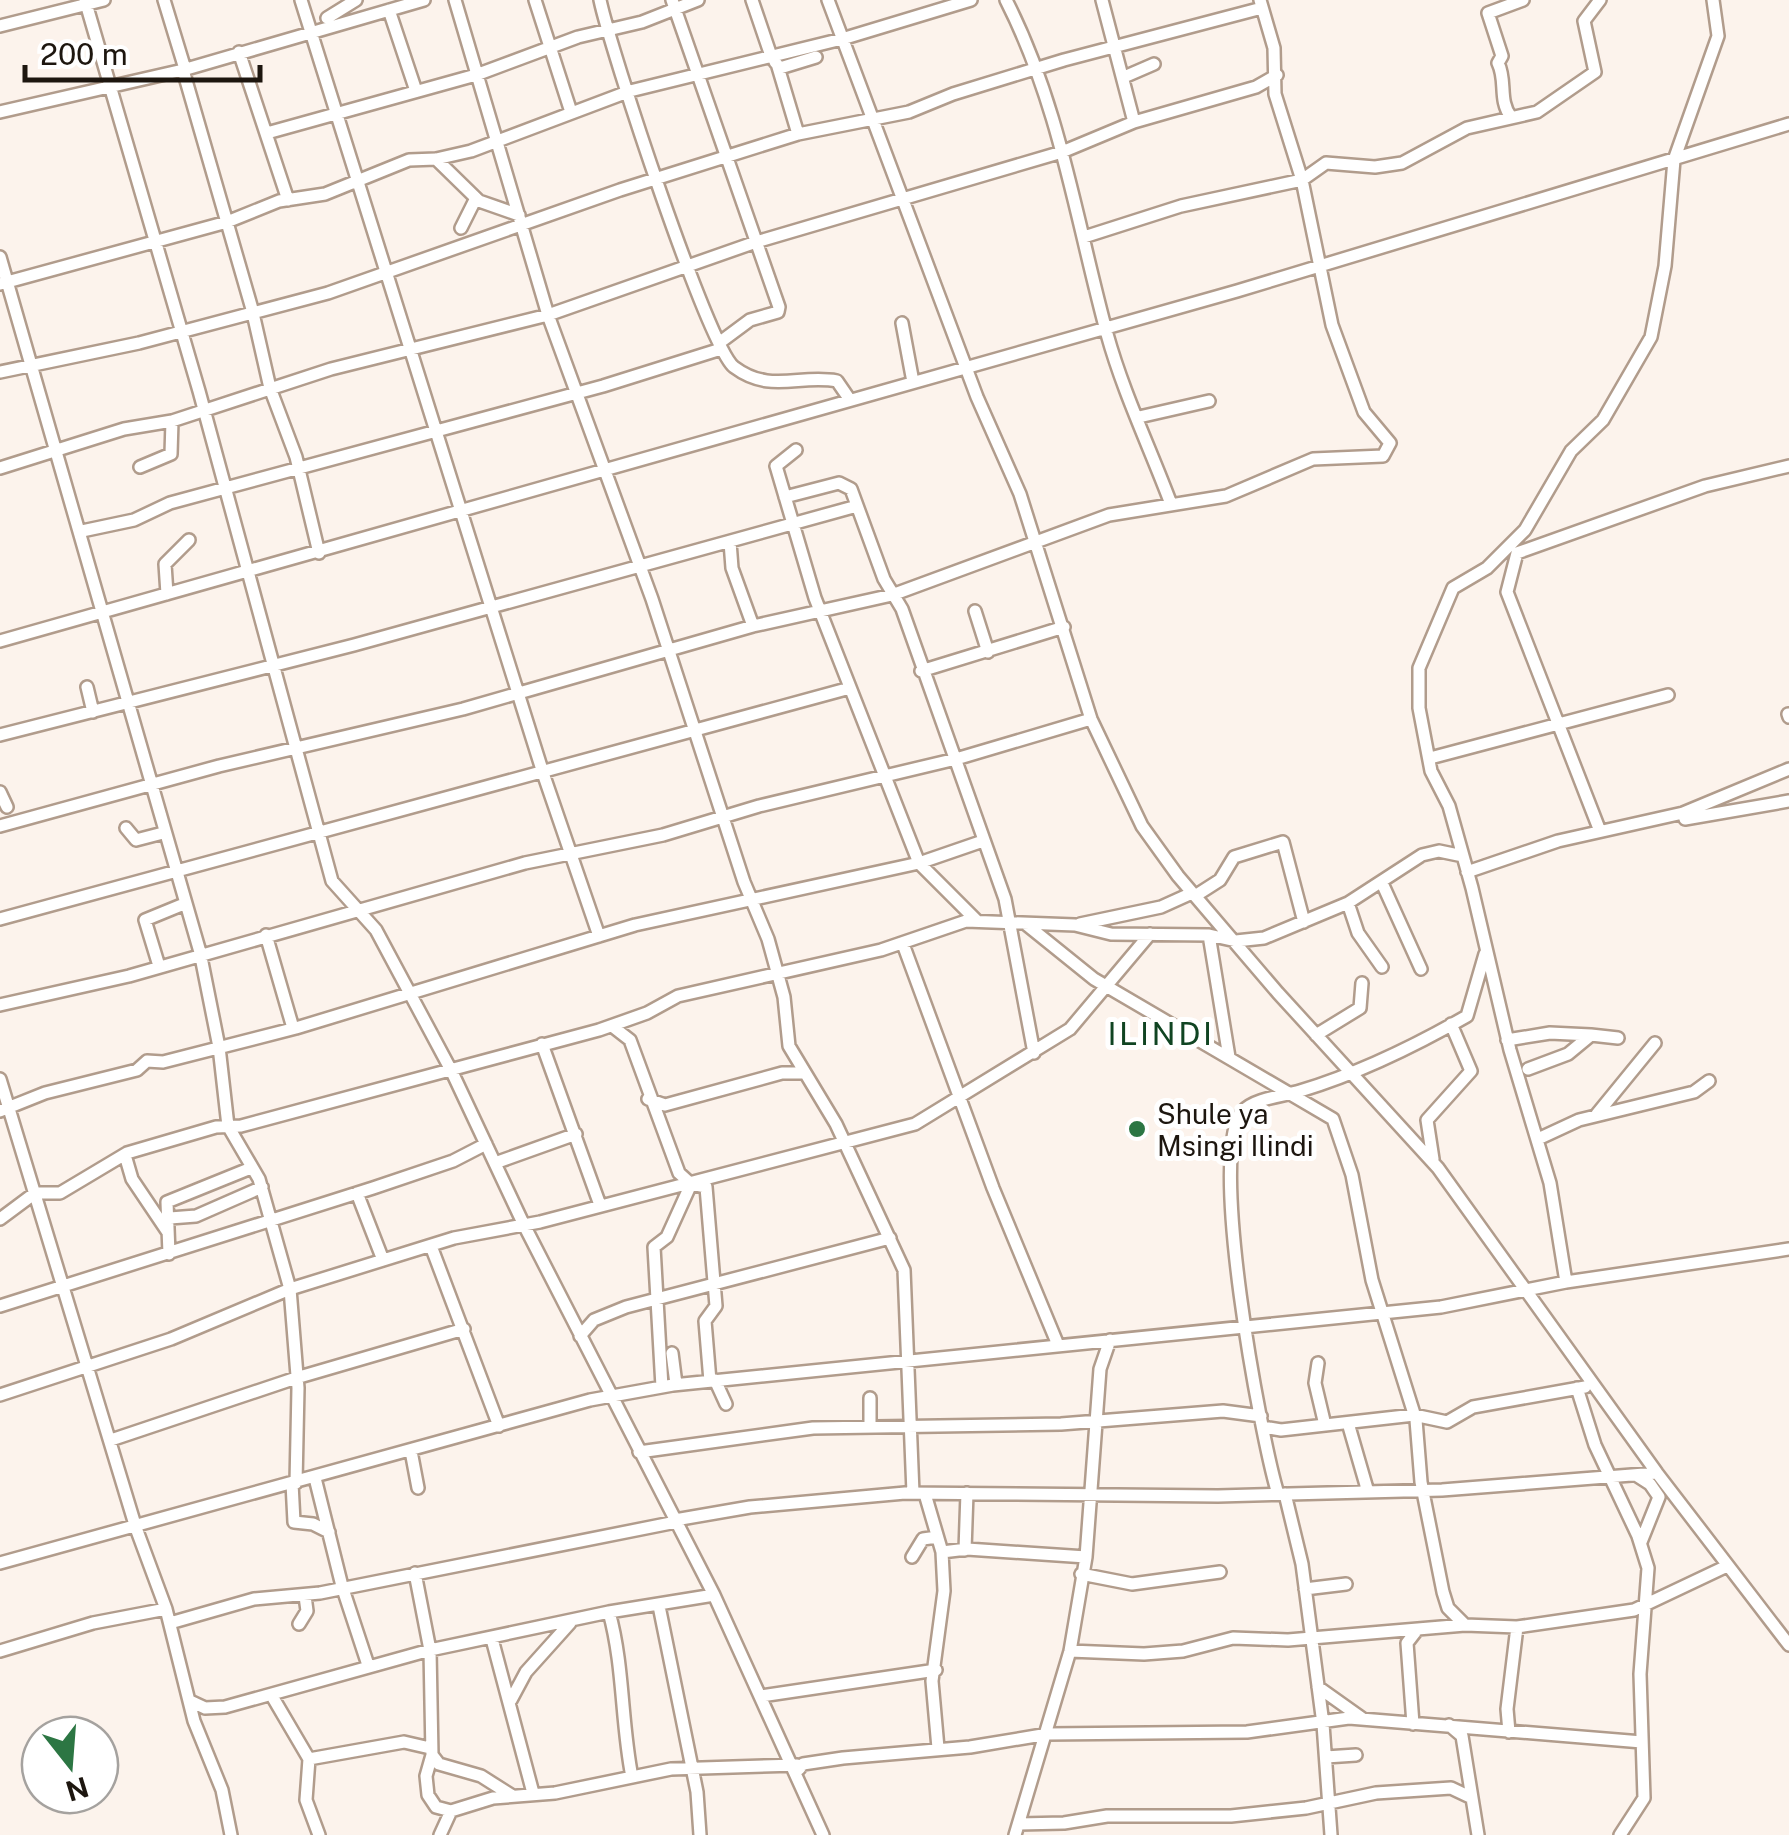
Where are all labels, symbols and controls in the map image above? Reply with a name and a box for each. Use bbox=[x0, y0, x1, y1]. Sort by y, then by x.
scale bar bbox=[25, 20, 260, 82]
text: 200 m bbox=[40, 36, 128, 72]
district label: ILINDI bbox=[1108, 1015, 1214, 1052]
place label: Shule ya Msingi Ilindi bbox=[1157, 1097, 1314, 1162]
marker: Shule ya Msingi Ilindi bbox=[1126, 1118, 1148, 1140]
north arrow bbox=[20, 1715, 120, 1815]
text: N bbox=[62, 1770, 93, 1808]

